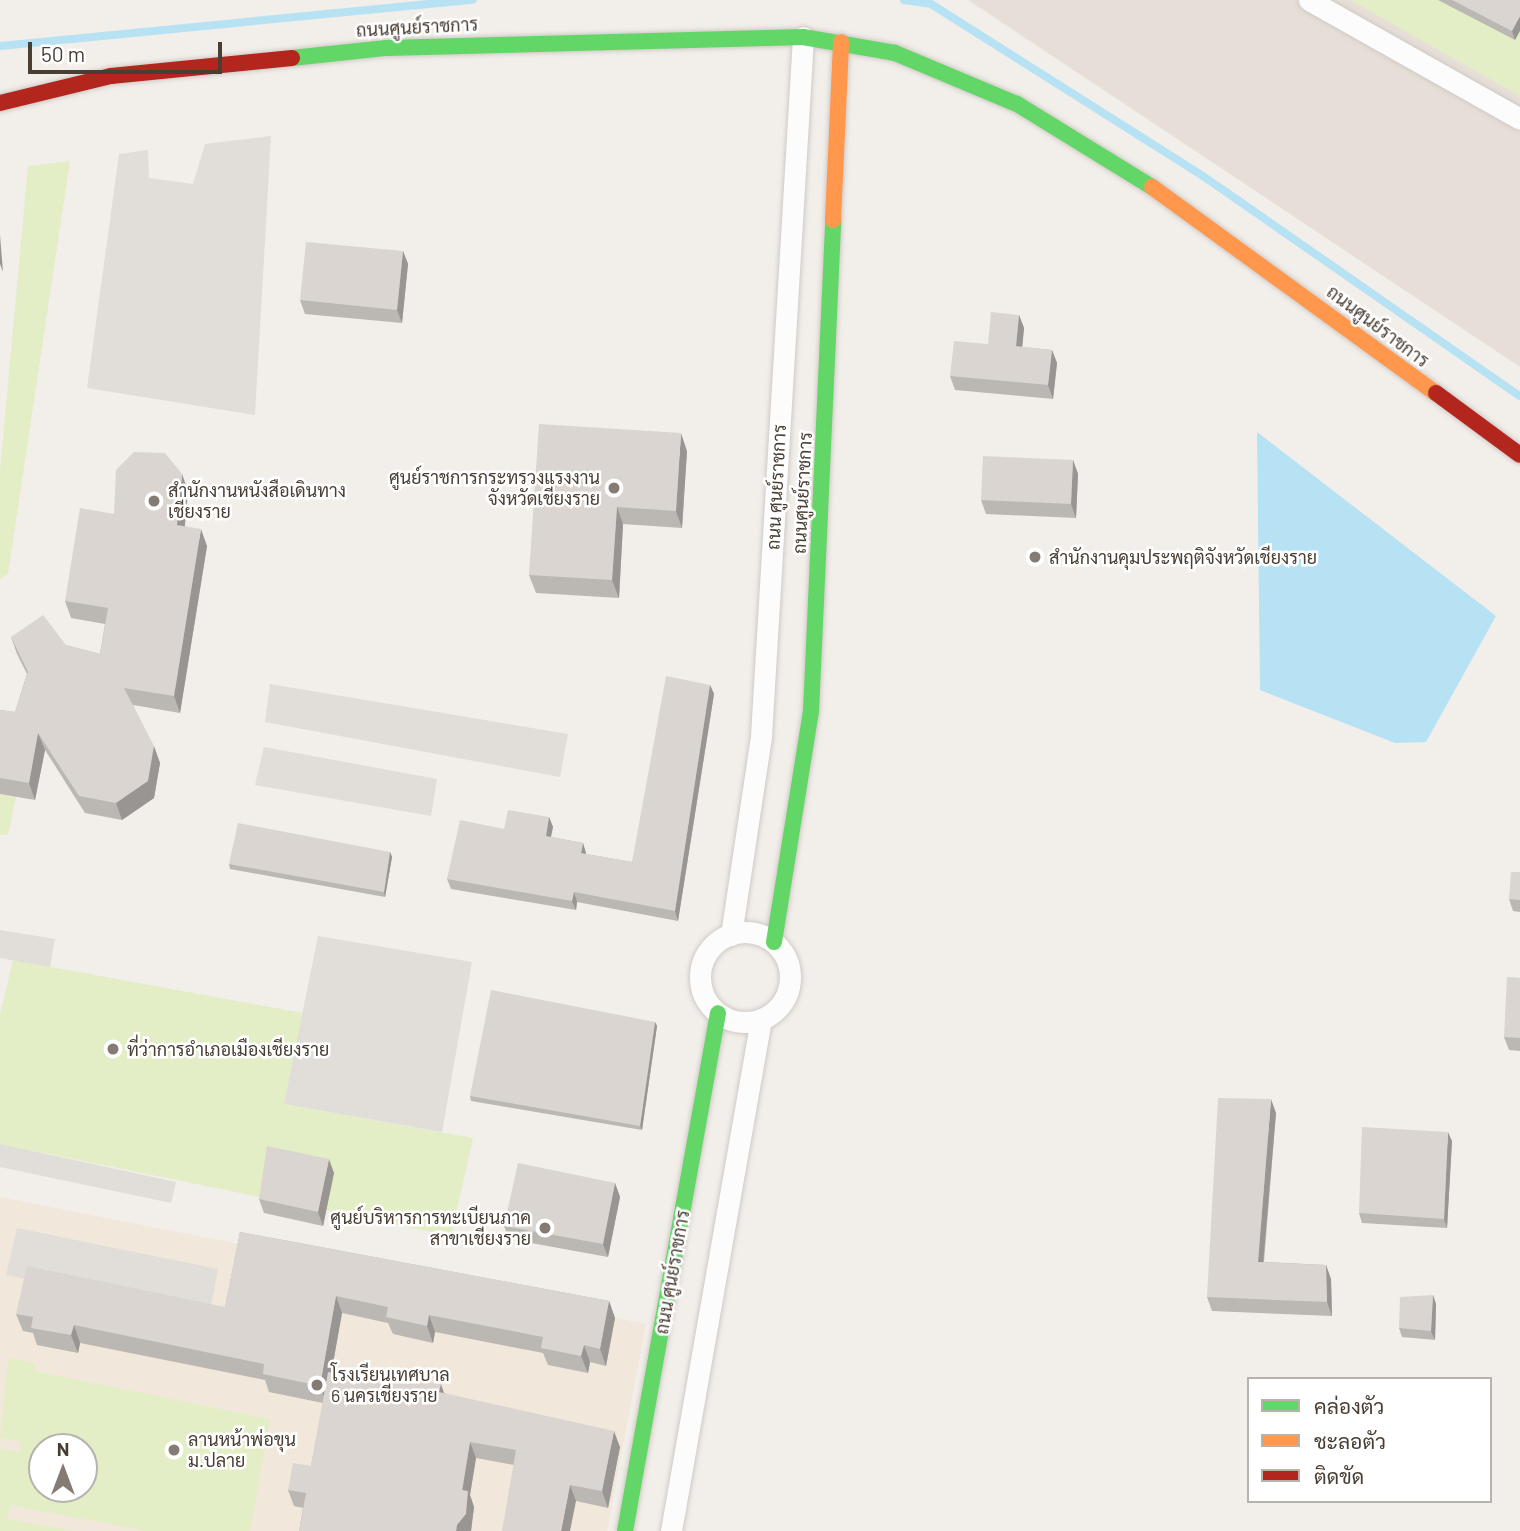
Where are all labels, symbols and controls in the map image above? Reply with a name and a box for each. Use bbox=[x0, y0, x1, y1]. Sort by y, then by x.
street label: ถนนศูนย์ราชการ bbox=[355, 13, 479, 41]
scale bar bbox=[32, 28, 226, 72]
text: 50 m bbox=[41, 41, 85, 66]
street label: ถนนศูนย์ราชการ bbox=[1323, 281, 1433, 371]
street label: ถนน ศูนย์ราชการ bbox=[762, 424, 790, 550]
street label: ถนนศูนย์ราชการ bbox=[788, 431, 816, 555]
place label: ศูนย์ราชการกระทรวงแรงงาน จังหวัดเชียงราย bbox=[389, 467, 600, 510]
place label: สำนักงานหนังสือเดินทาง เชียงราย bbox=[168, 480, 346, 522]
marker: ศูนย์ราชการกระทรวงแรงงาน จังหวัดเชียงราย bbox=[606, 480, 622, 496]
marker: สำนักงานหนังสือเดินทาง เชียงราย bbox=[146, 493, 162, 509]
place label: สำนักงานคุมประพฤติจังหวัดเชียงราย bbox=[1049, 546, 1317, 568]
marker: สำนักงานคุมประพฤติจังหวัดเชียงราย bbox=[1027, 549, 1043, 565]
place label: ที่ว่าการอำเภอเมืองเชียงราย bbox=[127, 1038, 329, 1060]
marker: ที่ว่าการอำเภอเมืองเชียงราย bbox=[105, 1041, 121, 1057]
place label: ศูนย์บริหารการทะเบียนภาค สาขาเชียงราย bbox=[330, 1207, 531, 1250]
street label: ถนน ศูนย์ราชการ bbox=[650, 1208, 694, 1336]
marker: ศูนย์บริหารการทะเบียนภาค สาขาเชียงราย bbox=[537, 1220, 553, 1236]
place label: โรงเรียนเทศบาล 6 นครเชียงราย bbox=[331, 1364, 450, 1406]
marker: โรงเรียนเทศบาล 6 นครเชียงราย bbox=[309, 1377, 325, 1393]
legend bbox=[1247, 1377, 1492, 1503]
text: คล่องตัว bbox=[1314, 1393, 1384, 1418]
text: ชะลอตัว bbox=[1314, 1428, 1386, 1453]
place label: ลานหน้าพ่อขุน ม.ปลาย bbox=[188, 1429, 296, 1472]
north arrow bbox=[28, 1433, 98, 1503]
text: N bbox=[57, 1437, 69, 1460]
marker: ลานหน้าพ่อขุน ม.ปลาย bbox=[166, 1442, 182, 1458]
text: ติดขัด bbox=[1314, 1463, 1364, 1488]

